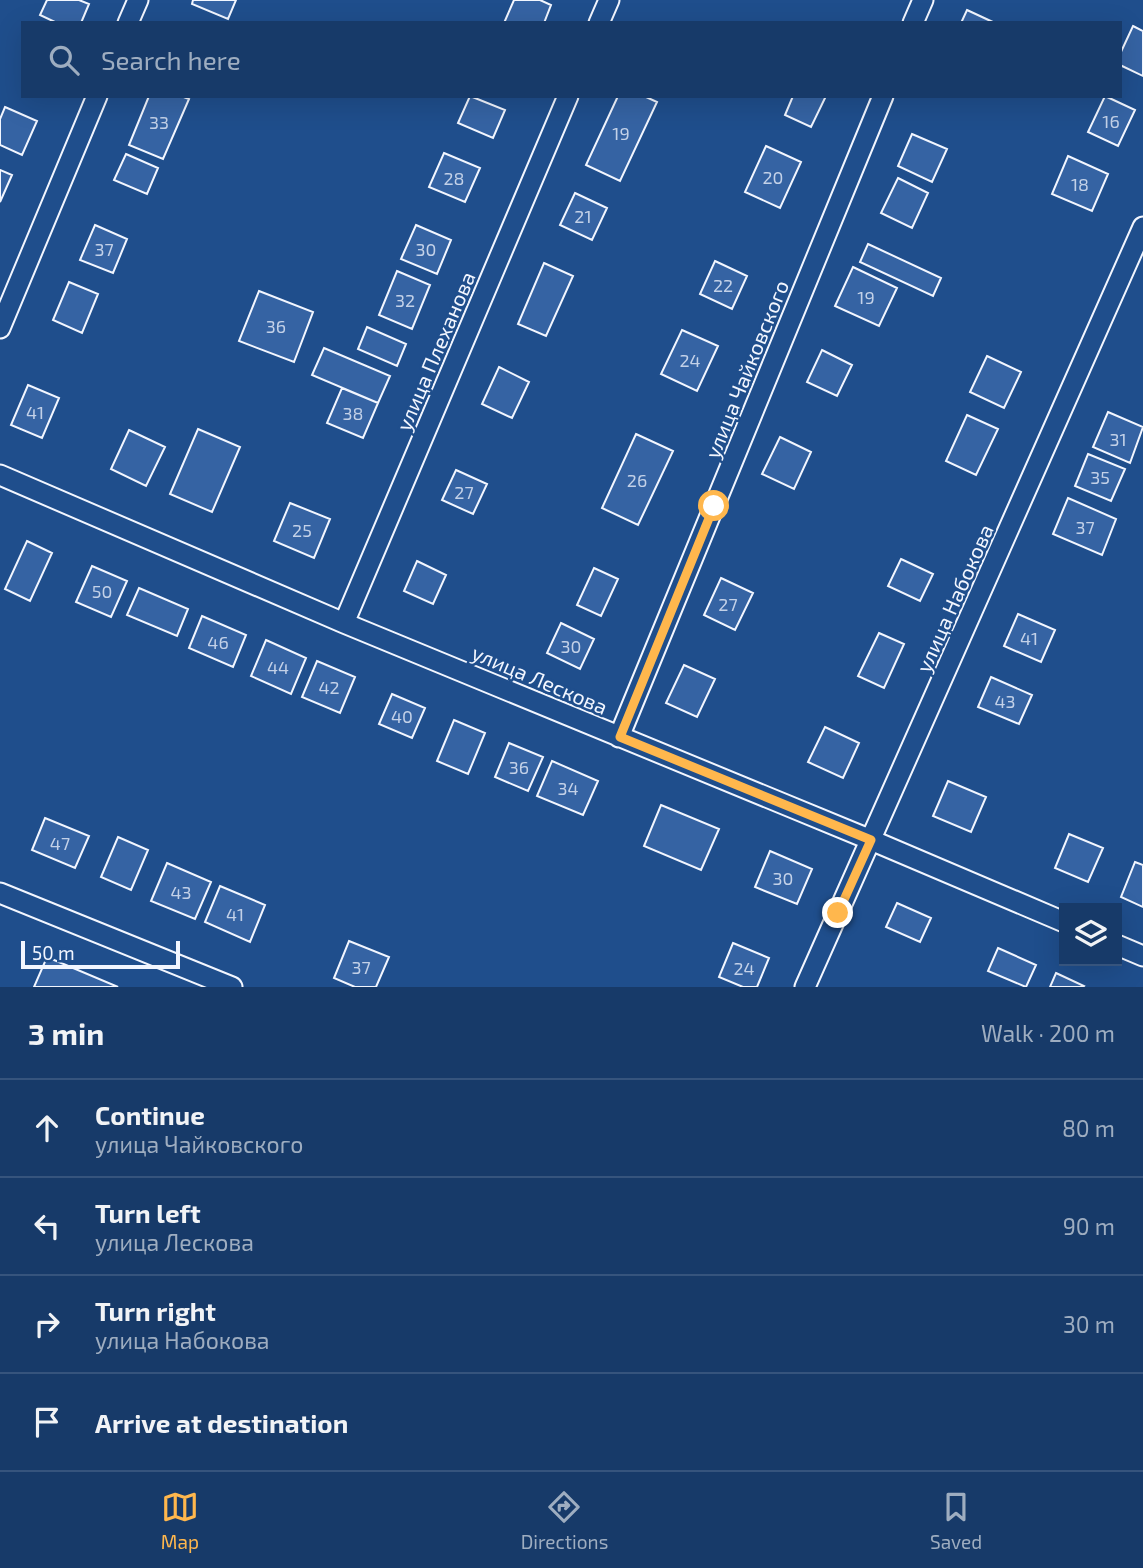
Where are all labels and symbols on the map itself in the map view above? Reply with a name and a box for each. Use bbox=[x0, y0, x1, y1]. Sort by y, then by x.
house number: 16 bbox=[1102, 110, 1120, 132]
house number: 33 bbox=[149, 111, 169, 133]
house number: 19 bbox=[612, 122, 630, 144]
house number: 20 bbox=[763, 166, 783, 188]
house number: 28 bbox=[443, 167, 465, 189]
house number: 18 bbox=[1071, 173, 1089, 195]
house number: 21 bbox=[574, 205, 592, 227]
house number: 37 bbox=[94, 238, 114, 260]
house number: 30 bbox=[416, 238, 436, 260]
street label: улица Плеханова bbox=[390, 268, 481, 435]
house number: 22 bbox=[713, 274, 733, 296]
street label: улица Чайковского bbox=[699, 276, 794, 462]
house number: 19 bbox=[857, 286, 875, 308]
house number: 32 bbox=[395, 289, 415, 311]
house number: 36 bbox=[266, 315, 286, 337]
house number: 24 bbox=[679, 349, 701, 371]
house number: 41 bbox=[26, 401, 44, 423]
house number: 38 bbox=[343, 402, 363, 424]
house number: 31 bbox=[1109, 428, 1127, 450]
house number: 35 bbox=[1090, 466, 1110, 488]
house number: 26 bbox=[627, 469, 647, 491]
house number: 27 bbox=[454, 481, 474, 503]
route start bbox=[698, 490, 729, 521]
house number: 37 bbox=[1075, 516, 1095, 538]
house number: 25 bbox=[292, 519, 312, 541]
street label: улица Набокова bbox=[910, 520, 999, 676]
house number: 50 bbox=[92, 580, 112, 602]
house number: 27 bbox=[718, 593, 738, 615]
house number: 41 bbox=[1020, 627, 1038, 649]
house number: 46 bbox=[207, 631, 229, 653]
house number: 30 bbox=[561, 635, 581, 657]
street label: улица Лескова bbox=[468, 639, 612, 720]
house number: 44 bbox=[267, 656, 289, 678]
house number: 42 bbox=[318, 676, 340, 698]
house number: 43 bbox=[994, 690, 1016, 712]
house number: 40 bbox=[391, 705, 413, 727]
house number: 36 bbox=[509, 756, 529, 778]
house number: 34 bbox=[557, 777, 579, 799]
house number: 47 bbox=[50, 832, 70, 854]
house number: 30 bbox=[773, 867, 793, 889]
house number: 43 bbox=[170, 881, 192, 903]
route end bbox=[822, 897, 853, 928]
house number: 41 bbox=[226, 903, 244, 925]
scale bar bbox=[21, 938, 180, 970]
house number: 37 bbox=[351, 956, 371, 978]
house number: 24 bbox=[733, 957, 755, 979]

